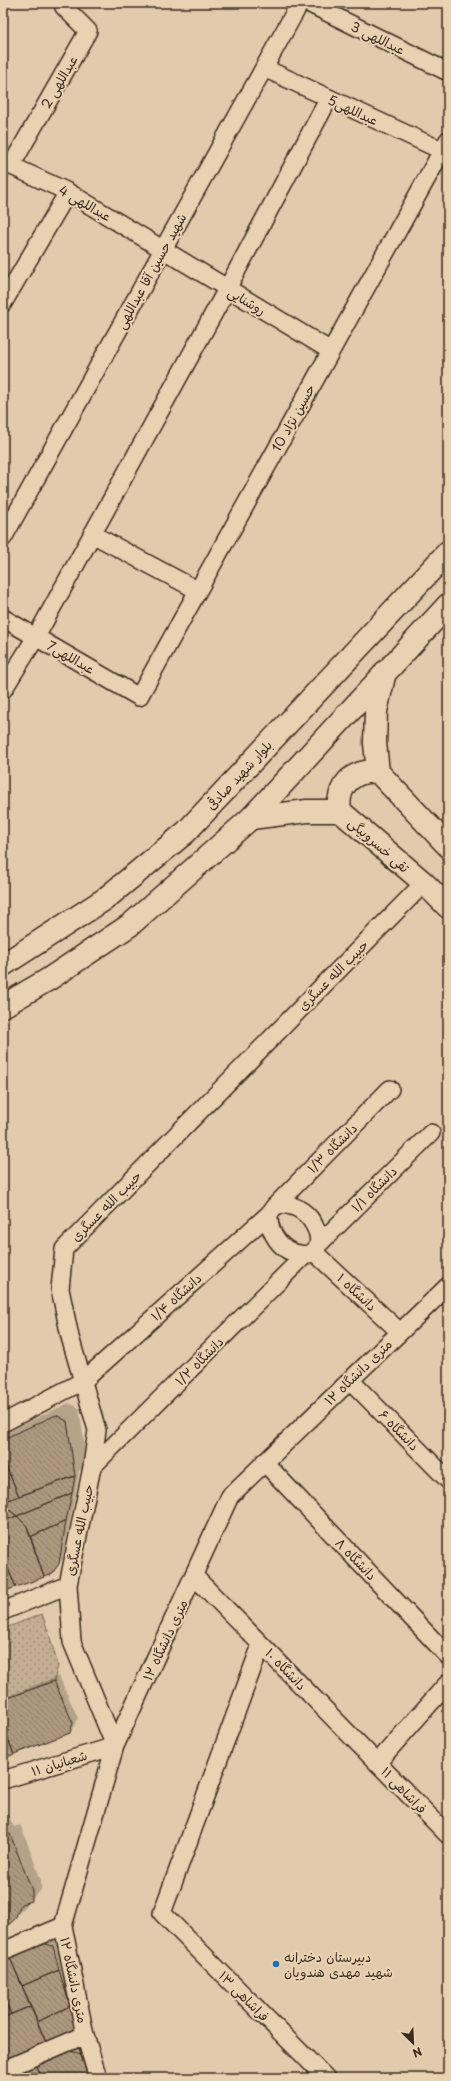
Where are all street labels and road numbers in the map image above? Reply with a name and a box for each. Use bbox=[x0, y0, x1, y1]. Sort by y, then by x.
street label: عبداللهی 3 bbox=[348, 16, 408, 60]
street label: عبداللهی 2 bbox=[36, 52, 82, 112]
street label: عبداللهی5 bbox=[325, 90, 381, 130]
street label: عبداللهی 4 bbox=[55, 180, 115, 226]
street label: شهید حسین آقا عبداللهی bbox=[111, 209, 191, 333]
street label: روشنایی bbox=[224, 282, 270, 320]
street label: حسین نژاد 10 bbox=[266, 380, 319, 455]
street label: عبداللهی7 bbox=[43, 635, 99, 679]
street label: بلوار شهید صادقی bbox=[201, 735, 276, 814]
street label: تقی خسروبیگی bbox=[344, 813, 414, 877]
street label: حبیب الله عسگری bbox=[293, 935, 372, 1014]
street label: دانشگاه ۱/۳ bbox=[302, 1118, 361, 1177]
street label: دانشگاه ۱/۱ bbox=[346, 1161, 401, 1216]
street label: حبیب الله عسگری bbox=[66, 1166, 145, 1245]
street label: دانشگاه ۱ bbox=[333, 1268, 381, 1315]
street label: دانشگاه ۱/۴ bbox=[146, 1269, 205, 1325]
street label: دانشگاه ۱/۲ bbox=[170, 1332, 227, 1389]
street label: ۱۲ متری دانشگاه bbox=[320, 1334, 396, 1409]
street label: دانشگاه ۶ bbox=[375, 1405, 424, 1455]
street label: حبیب الله عسگری bbox=[60, 1482, 97, 1577]
street label: دانشگاه ۸ bbox=[331, 1533, 381, 1584]
street label: ۱۲ متری دانشگاه bbox=[137, 1596, 192, 1684]
street label: دانشگاه ۱۰ bbox=[261, 1643, 311, 1694]
street label: شعبانیان ۱۱ bbox=[28, 1745, 89, 1780]
street label: فراشاهی ۱۱ bbox=[376, 1762, 432, 1818]
street label: ۱۲ متری دانشگاه bbox=[56, 1935, 93, 2025]
street label: فراشاهی ۱۳ bbox=[214, 1966, 274, 2026]

